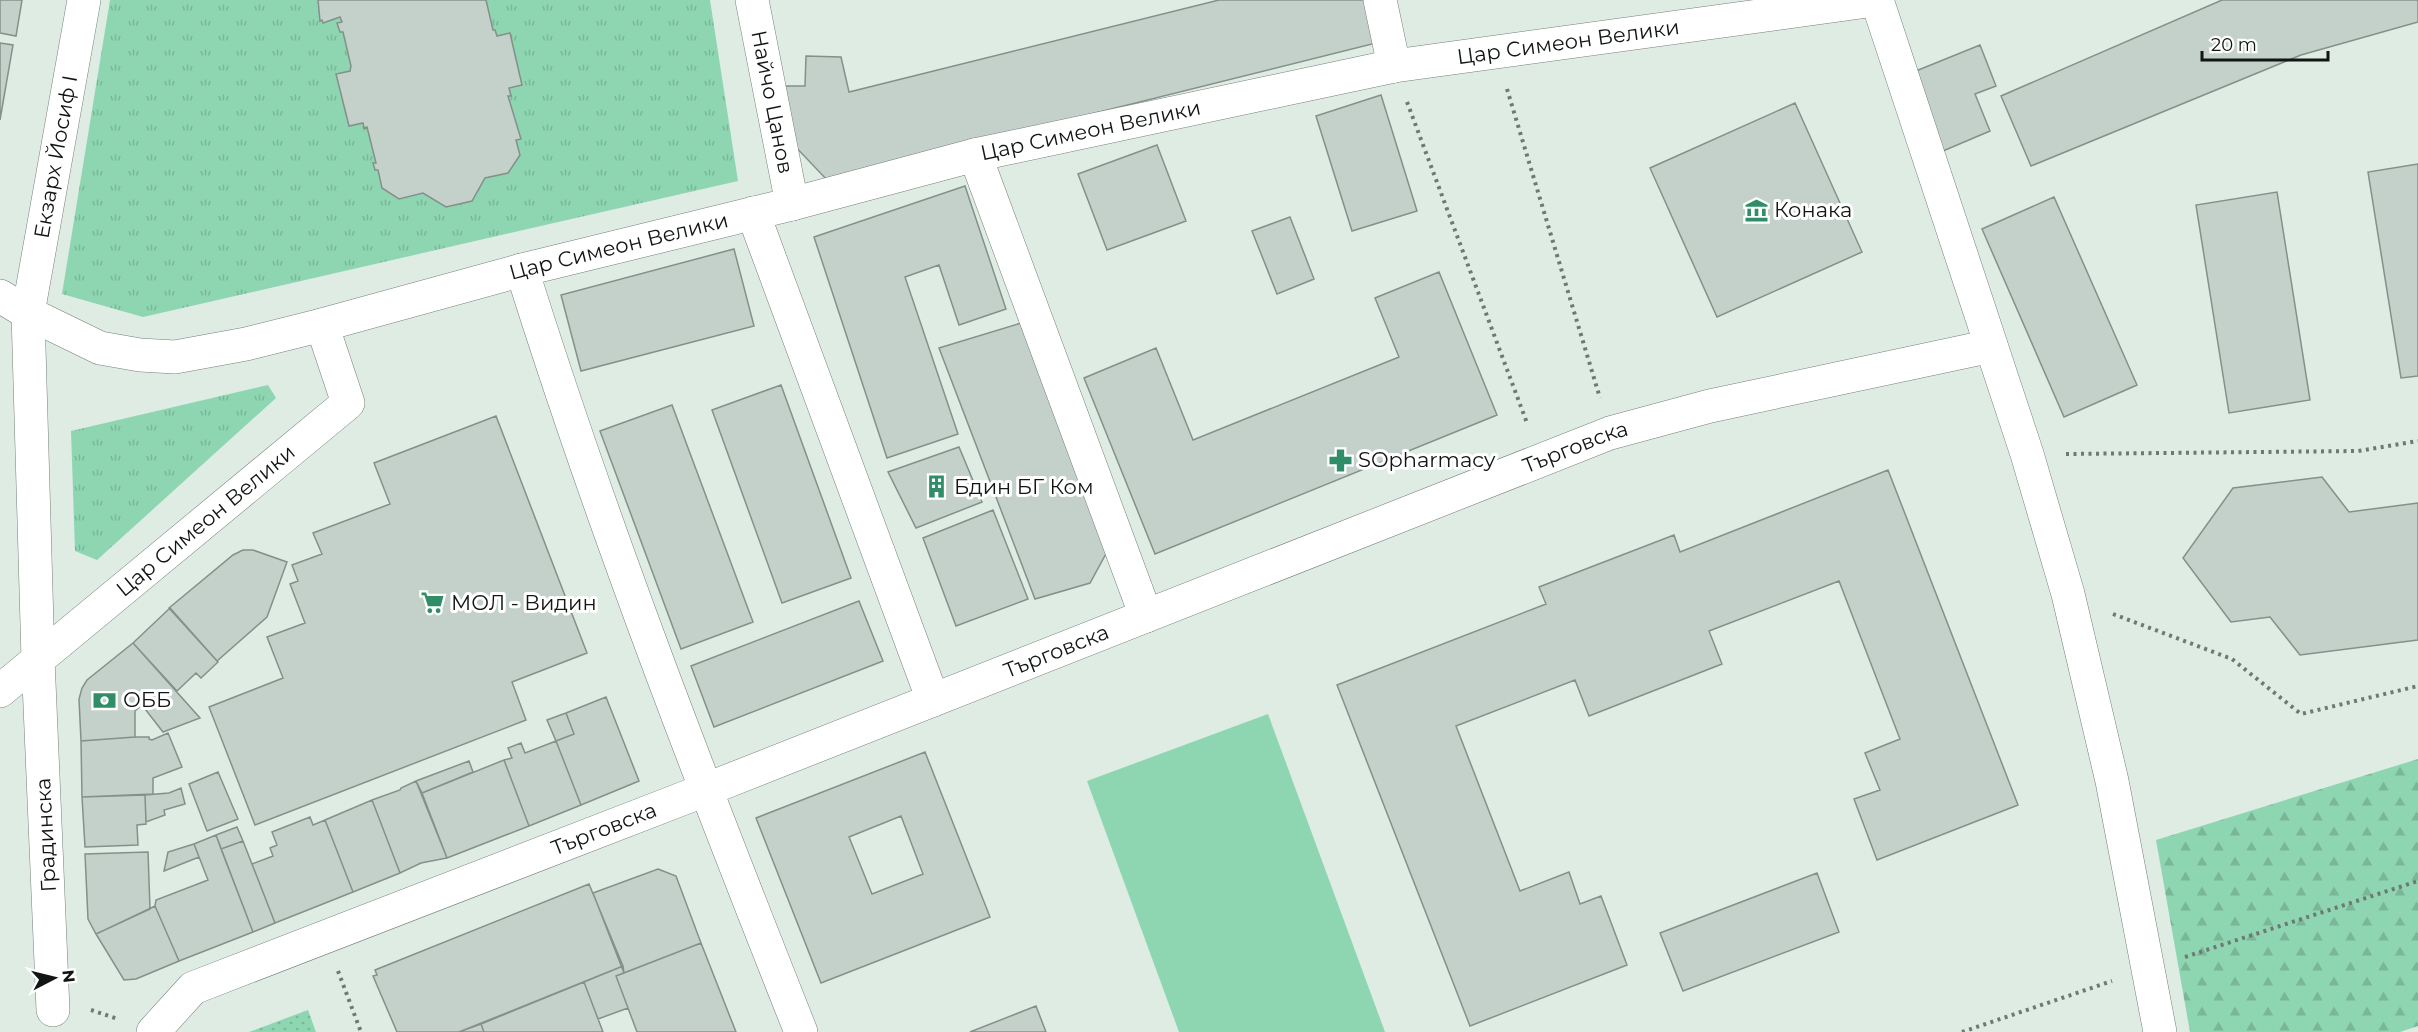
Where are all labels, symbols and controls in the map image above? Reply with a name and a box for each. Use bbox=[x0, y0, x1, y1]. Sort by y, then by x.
street label: Цар Симеон Велики bbox=[1455, 14, 1681, 69]
scale bar bbox=[2202, 24, 2328, 62]
street label: Найчо Цанов bbox=[746, 28, 799, 176]
text: 20 m bbox=[2211, 34, 2257, 56]
street label: Екзарх Йосиф I bbox=[29, 73, 82, 240]
street label: Цар Симеон Велики bbox=[978, 94, 1203, 166]
museum icon: Конака bbox=[1743, 197, 1769, 223]
place label: Конака bbox=[1774, 197, 1852, 222]
street label: Цар Симеон Велики bbox=[506, 207, 731, 285]
street label: Търговска bbox=[1519, 416, 1631, 478]
street label: Цар Симеон Велики bbox=[111, 439, 300, 602]
pharmacy icon: SOpharmacy bbox=[1327, 447, 1353, 473]
place label: SOpharmacy bbox=[1358, 447, 1496, 472]
building icon: Бдин БГ Ком bbox=[923, 474, 949, 500]
place label: Бдин БГ Ком bbox=[954, 474, 1094, 499]
supermarket icon: МОЛ - Видин bbox=[420, 590, 446, 616]
place label: МОЛ - Видин bbox=[451, 590, 597, 615]
street label: Търговска bbox=[1000, 619, 1112, 683]
bank icon: ОББ bbox=[92, 687, 118, 713]
place label: ОББ bbox=[123, 687, 171, 712]
street label: Градинска bbox=[30, 777, 61, 893]
street label: Търговска bbox=[547, 797, 660, 860]
north arrow bbox=[24, 948, 84, 1008]
text: N bbox=[58, 969, 79, 984]

